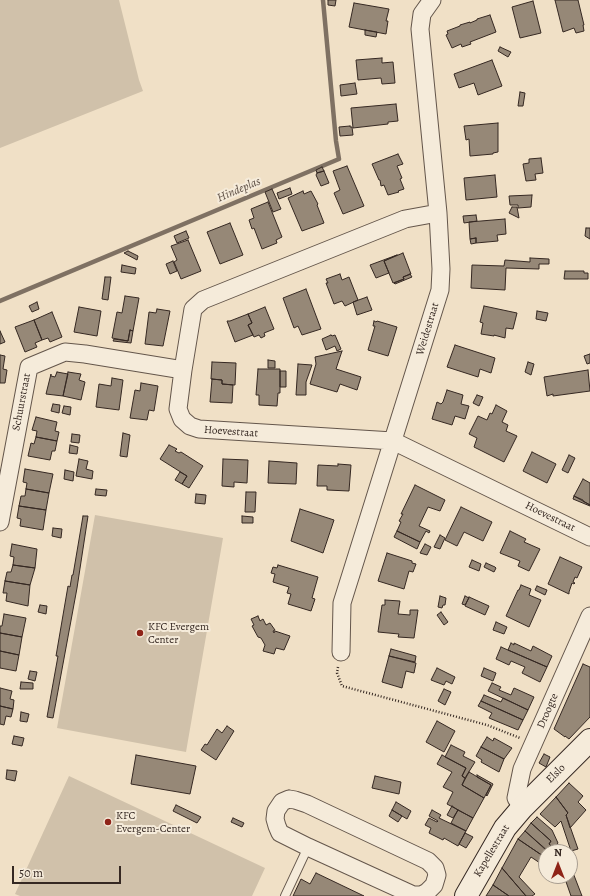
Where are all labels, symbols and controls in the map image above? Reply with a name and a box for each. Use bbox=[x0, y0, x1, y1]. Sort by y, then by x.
water label: Hindeplas bbox=[215, 174, 263, 206]
street label: Weidestraat bbox=[414, 301, 442, 357]
street label: Schuurstraat bbox=[10, 372, 34, 432]
street label: Hoevestraat bbox=[204, 424, 258, 440]
street label: Hoevestraat bbox=[523, 499, 577, 535]
place label: KFC Evergem Center bbox=[148, 620, 209, 646]
marker: KFC Evergem Center bbox=[135, 628, 145, 638]
street label: Droogte bbox=[534, 691, 562, 731]
street label: Elslo bbox=[544, 762, 568, 786]
place label: KFC Evergem-Center bbox=[116, 809, 190, 835]
marker: KFC Evergem-Center bbox=[103, 817, 113, 827]
street label: Kapellestraat bbox=[471, 822, 513, 880]
north arrow bbox=[538, 844, 578, 884]
text: N bbox=[554, 845, 562, 860]
scale bar bbox=[14, 858, 123, 884]
text: 50 m bbox=[19, 865, 43, 881]

